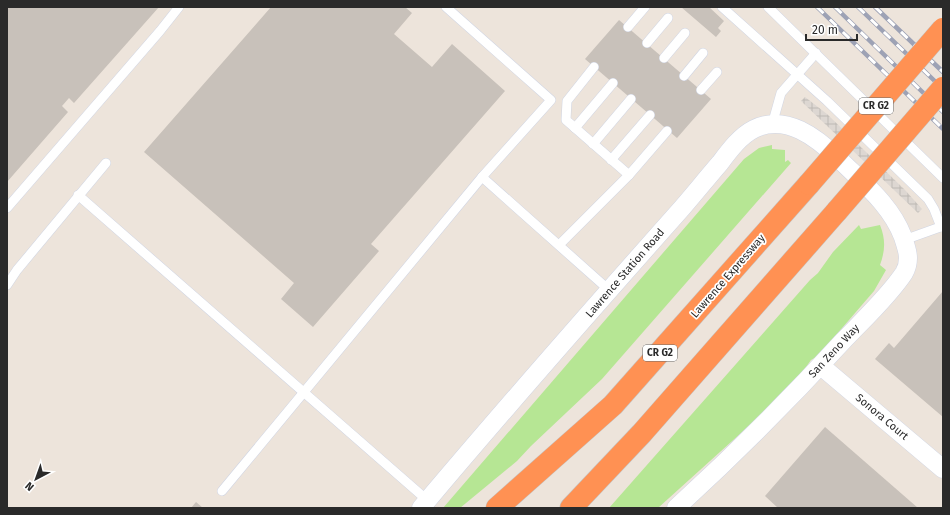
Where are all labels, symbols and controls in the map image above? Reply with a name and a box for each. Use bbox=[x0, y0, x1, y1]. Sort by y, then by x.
scale bar bbox=[806, 16, 857, 42]
text: 20 m bbox=[812, 23, 838, 37]
road number: CR G2 bbox=[859, 98, 893, 114]
street label: Lawrence Station Road bbox=[583, 226, 667, 320]
street label: Lawrence Expressway bbox=[688, 231, 768, 320]
street label: San Zeno Way bbox=[806, 321, 863, 381]
road number: CR G2 bbox=[643, 345, 677, 361]
street label: Sonora Court bbox=[853, 391, 911, 443]
north arrow bbox=[16, 459, 56, 499]
text: N bbox=[23, 479, 37, 493]

